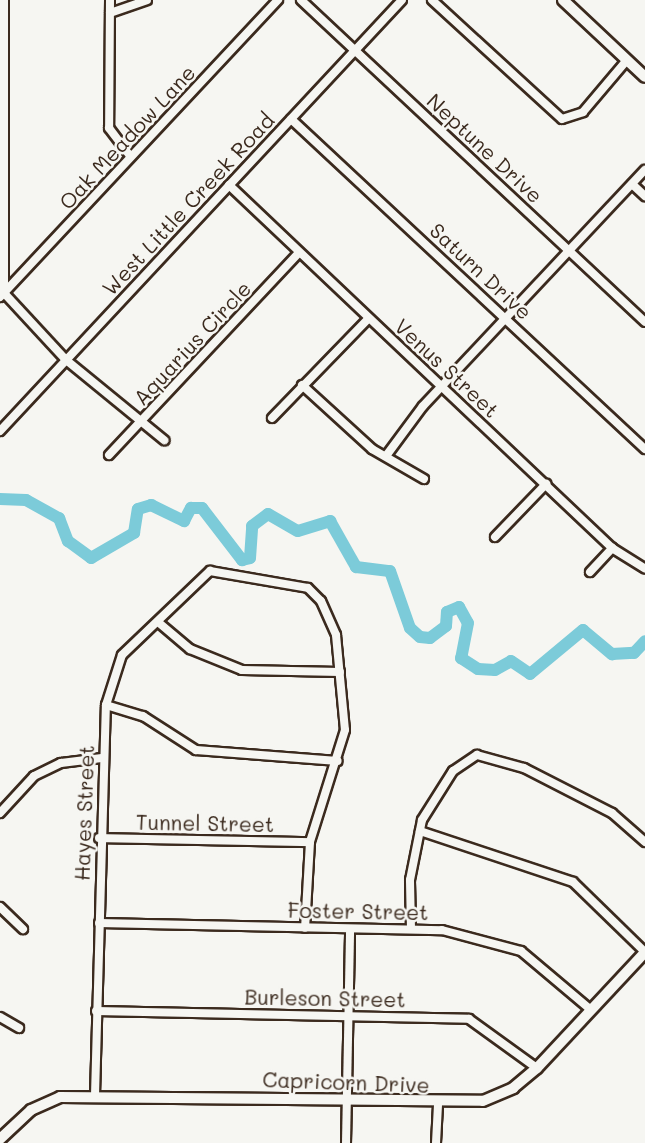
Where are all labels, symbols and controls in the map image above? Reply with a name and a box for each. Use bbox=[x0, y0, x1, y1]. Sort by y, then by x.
street label: Oak Meadow Lane bbox=[54, 60, 200, 214]
street label: Neptune Drive bbox=[422, 88, 548, 208]
street label: West Little Creek Road bbox=[97, 108, 279, 300]
street label: Saturn Drive bbox=[425, 217, 537, 325]
street label: Aquarius Circle bbox=[128, 276, 256, 410]
street label: Venus Street bbox=[390, 313, 504, 423]
street label: Hayes Street bbox=[69, 745, 99, 881]
street label: Tunnel Street bbox=[136, 809, 274, 837]
street label: Foster Street bbox=[287, 897, 429, 925]
street label: Burleson Street bbox=[244, 984, 406, 1012]
street label: Capricorn Drive bbox=[262, 1066, 430, 1098]

